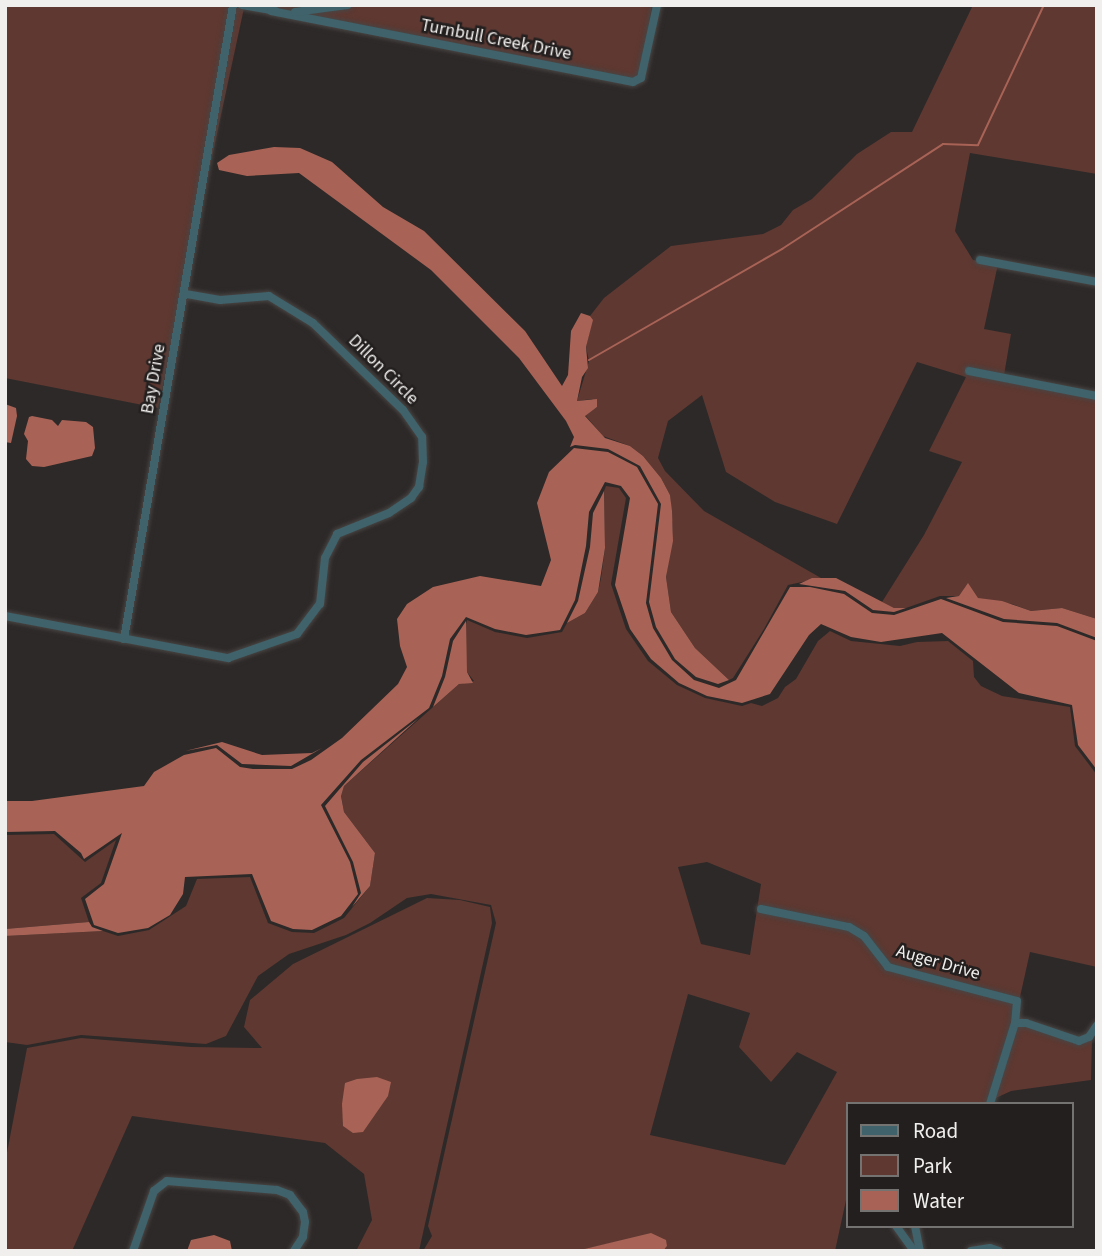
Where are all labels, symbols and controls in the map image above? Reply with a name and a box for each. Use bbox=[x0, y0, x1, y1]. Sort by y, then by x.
street label: Turnbull Creek Drive bbox=[419, 15, 573, 65]
street label: Dillon Circle bbox=[343, 330, 423, 410]
street label: Bay Drive bbox=[137, 342, 171, 416]
street label: Auger Drive bbox=[894, 941, 982, 985]
legend bbox=[846, 1102, 1074, 1228]
text: Road bbox=[913, 1116, 958, 1146]
text: Park bbox=[913, 1151, 952, 1181]
text: Water bbox=[913, 1186, 964, 1216]

